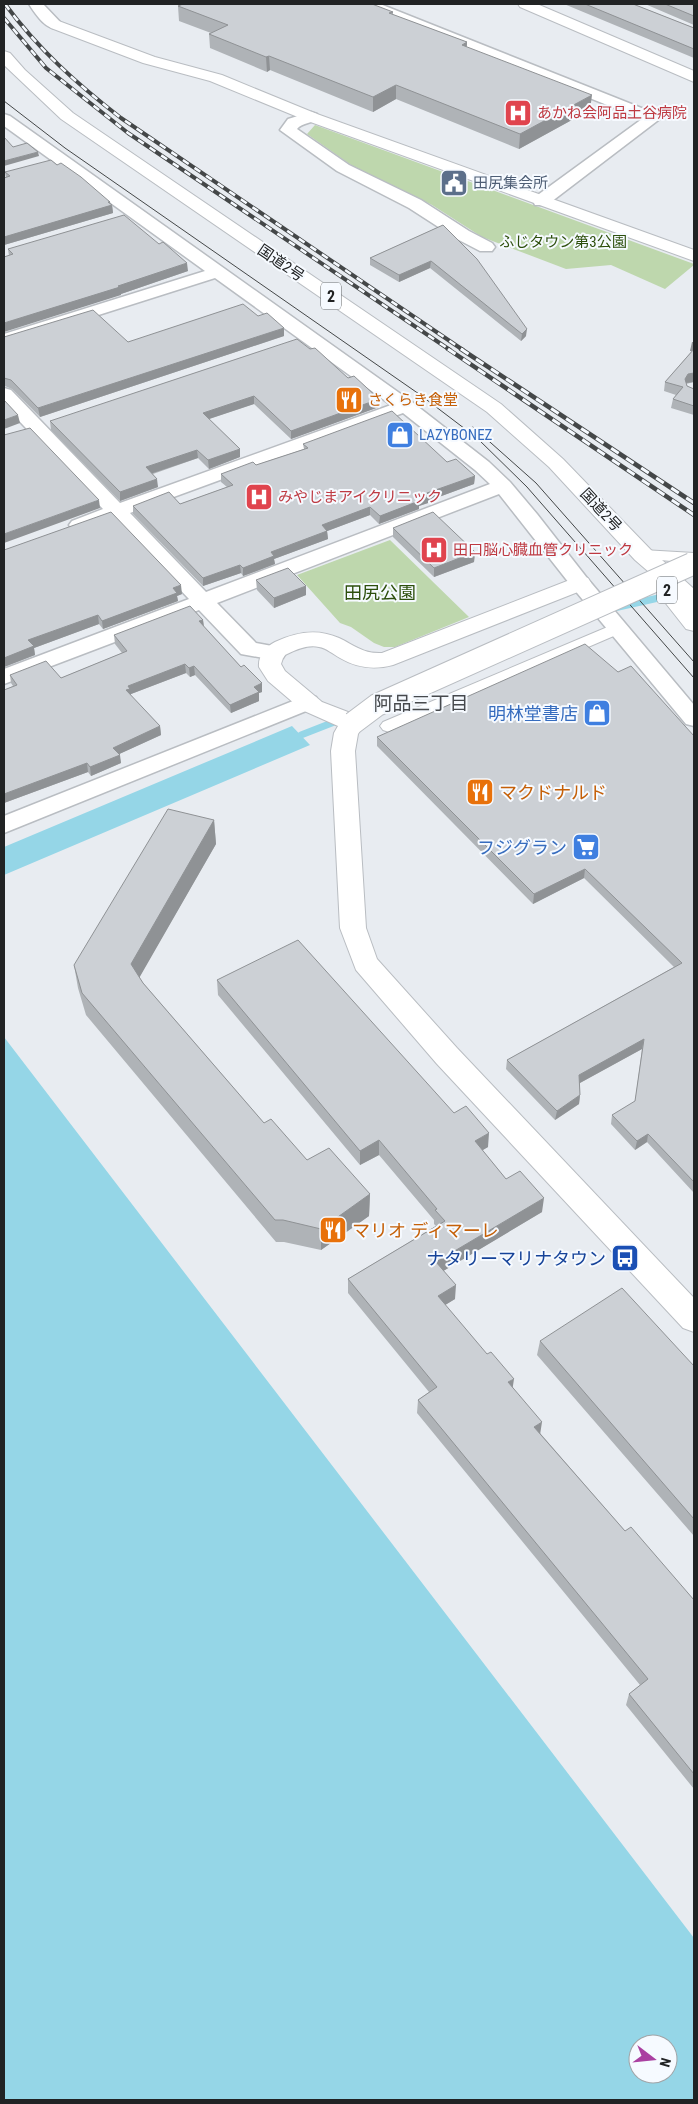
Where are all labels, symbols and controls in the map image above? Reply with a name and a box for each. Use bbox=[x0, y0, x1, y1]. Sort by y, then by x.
hospital icon: あかね会阿品土谷病院 bbox=[503, 98, 533, 128]
place label: あかね会阿品土谷病院 bbox=[537, 104, 687, 122]
public building icon: 田尻集会所 bbox=[439, 168, 469, 198]
place label: 田尻集会所 bbox=[473, 174, 548, 192]
park label: ふじタウン第3公園 bbox=[499, 233, 627, 251]
street label: 国道2号 bbox=[254, 241, 308, 285]
road number: 2 bbox=[321, 282, 341, 310]
restaurant icon: さくらき食堂 bbox=[334, 385, 364, 415]
place label: さくらき食堂 bbox=[368, 391, 458, 409]
shop icon: LAZYBONEZ bbox=[385, 420, 415, 450]
place label: LAZYBONEZ bbox=[419, 426, 493, 444]
hospital icon: みやじまアイクリニック bbox=[244, 482, 274, 512]
street label: 国道2号 bbox=[577, 485, 625, 535]
place label: みやじまアイクリニック bbox=[278, 488, 442, 506]
hospital icon: 田口脳心臓血管クリニック bbox=[419, 535, 449, 565]
place label: 田口脳心臓血管クリニック bbox=[453, 541, 633, 559]
road number: 2 bbox=[657, 576, 677, 604]
park label: 田尻公園 bbox=[344, 582, 416, 603]
district label: 阿品三丁目 bbox=[373, 692, 469, 715]
shop icon: 明林堂書店 bbox=[582, 698, 612, 728]
place label: 明林堂書店 bbox=[488, 703, 578, 724]
restaurant icon: マクドナルド bbox=[465, 777, 495, 807]
place label: マクドナルド bbox=[499, 782, 607, 803]
supermarket icon: フジグラン bbox=[571, 832, 601, 862]
place label: フジグラン bbox=[477, 837, 567, 858]
restaurant icon: マリオ ディマーレ bbox=[318, 1215, 348, 1245]
place label: マリオ ディマーレ bbox=[352, 1220, 499, 1241]
bus stop icon: ナタリーマリナタウン bbox=[610, 1243, 640, 1273]
place label: ナタリーマリナタウン bbox=[426, 1248, 606, 1269]
north arrow bbox=[628, 2034, 678, 2084]
text: N bbox=[657, 2056, 674, 2069]

